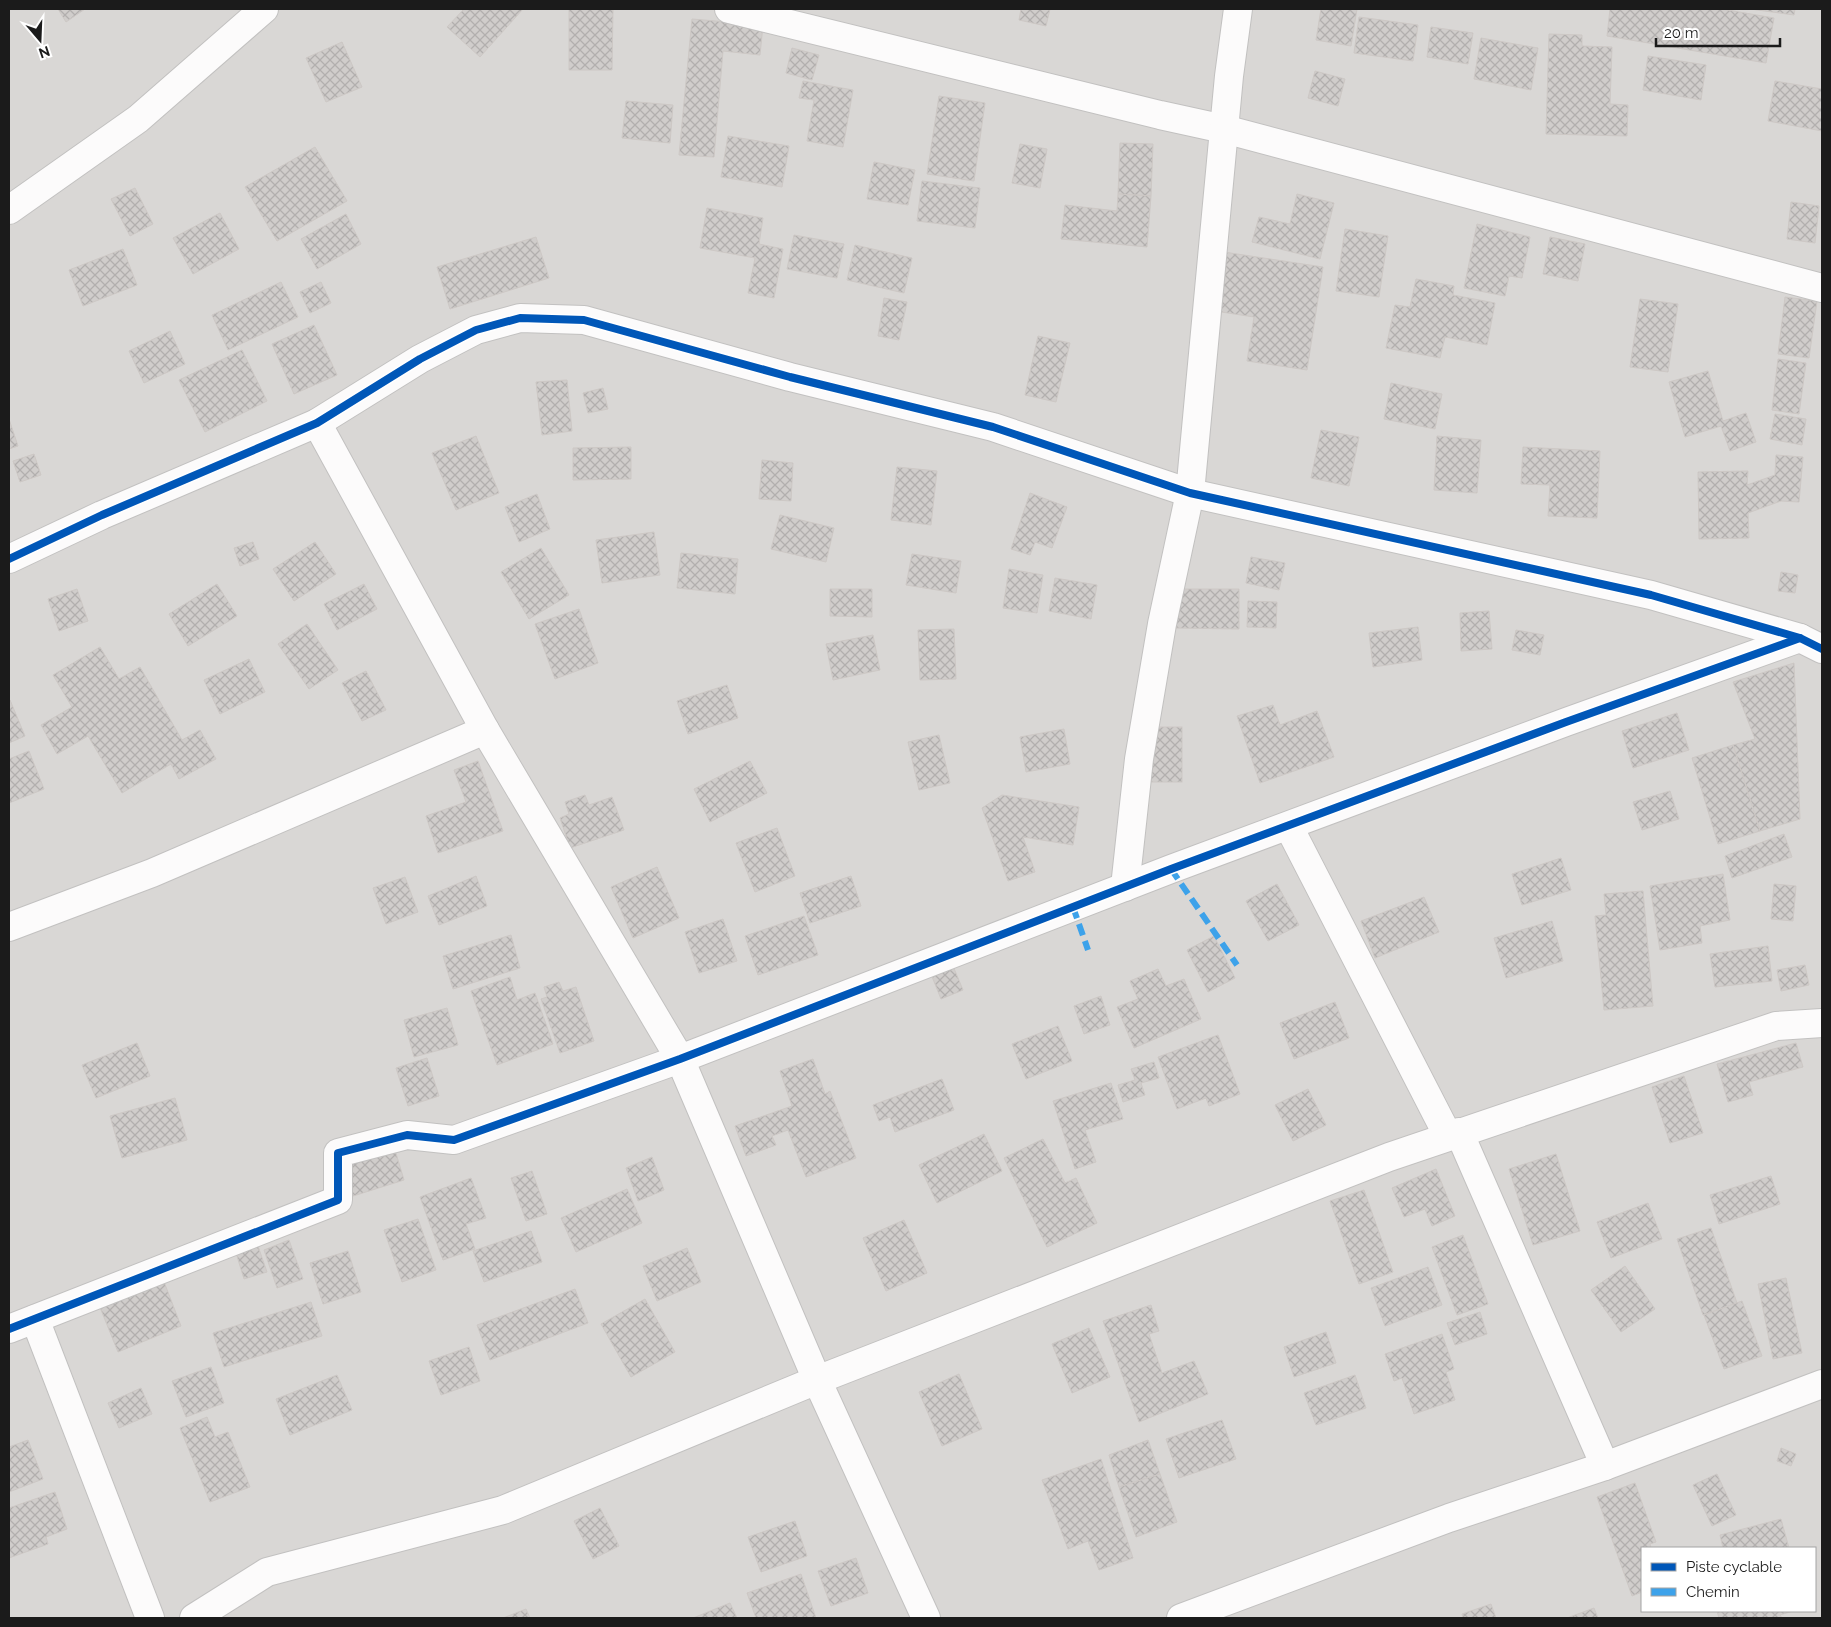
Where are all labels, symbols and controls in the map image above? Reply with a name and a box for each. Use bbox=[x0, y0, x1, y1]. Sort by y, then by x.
north arrow bbox=[15, 15, 65, 65]
scale bar bbox=[1656, 15, 1780, 47]
text: 20 m bbox=[1664, 24, 1699, 42]
text: N bbox=[37, 43, 52, 62]
legend bbox=[1641, 1547, 1816, 1612]
text: Piste cyclable bbox=[1686, 1558, 1782, 1576]
text: Chemin bbox=[1686, 1583, 1740, 1601]

